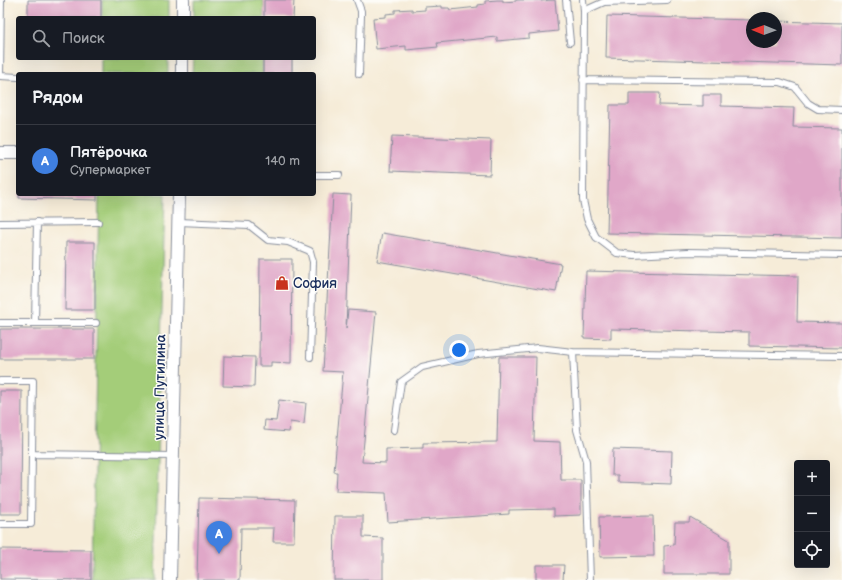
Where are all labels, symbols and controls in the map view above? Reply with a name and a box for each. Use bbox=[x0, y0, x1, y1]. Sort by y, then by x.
north arrow bbox=[746, 12, 782, 48]
search box bbox=[16, 16, 316, 60]
icon: search bbox=[30, 27, 52, 49]
text: Поиск bbox=[62, 29, 105, 48]
text: Рядом bbox=[32, 88, 83, 108]
text: Пятёрочка bbox=[70, 143, 147, 162]
text: A bbox=[41, 153, 49, 169]
text: 140 m bbox=[265, 153, 300, 169]
text: Супермаркет bbox=[70, 162, 151, 178]
shop icon: София bbox=[274, 275, 290, 291]
place label: София bbox=[293, 275, 337, 292]
street label: улица Путилина bbox=[151, 333, 169, 440]
your location bbox=[449, 340, 469, 360]
map controls bbox=[794, 460, 830, 568]
button: + bbox=[794, 460, 830, 496]
button: − bbox=[794, 496, 830, 532]
pin: A bbox=[206, 521, 232, 554]
button: locate bbox=[794, 532, 830, 568]

